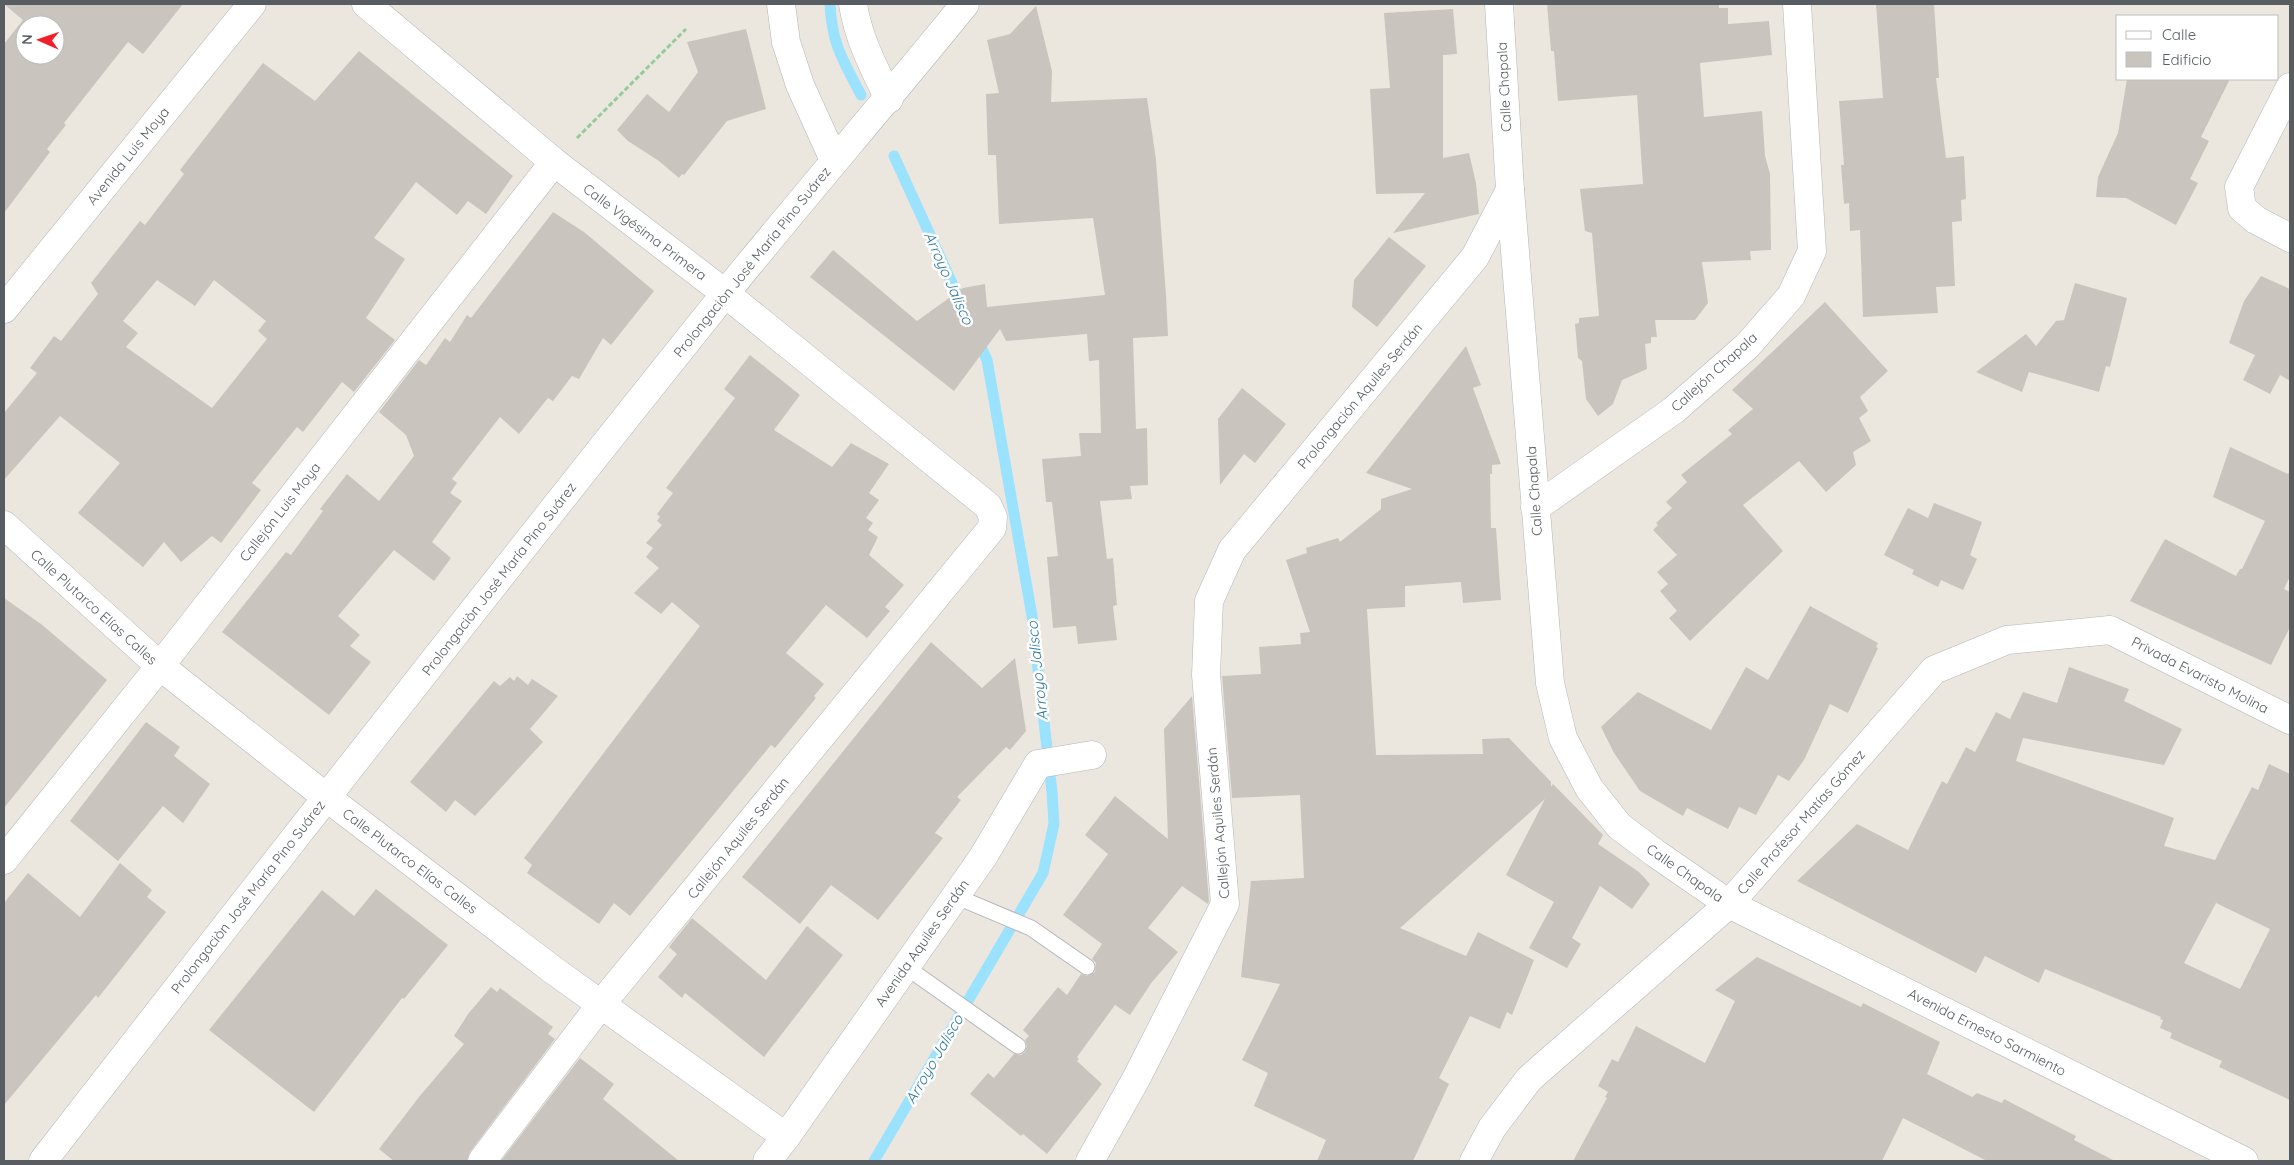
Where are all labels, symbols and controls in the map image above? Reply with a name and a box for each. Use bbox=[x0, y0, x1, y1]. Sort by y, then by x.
north arrow bbox=[15, 15, 65, 65]
legend bbox=[2116, 15, 2279, 80]
text: Calle bbox=[2162, 25, 2196, 44]
text: N bbox=[18, 34, 36, 45]
street label: Calle Chapala bbox=[1493, 42, 1515, 132]
text: Edificio bbox=[2162, 50, 2211, 69]
street label: Avenida Luis Moya bbox=[83, 103, 173, 209]
street label: Prolongaciòn José María Pino Suárez bbox=[669, 163, 835, 361]
street label: Calle Vigésima Primera bbox=[580, 180, 710, 284]
water label: Arroyo Jalisco bbox=[920, 229, 978, 328]
street label: Prolongación Aquiles Serdán bbox=[1294, 319, 1426, 473]
street label: Callejón Chapala bbox=[1667, 328, 1761, 416]
street label: Calle Chapala bbox=[1522, 446, 1546, 536]
street label: Callejón Luis Moya bbox=[236, 459, 324, 565]
street label: Prolongaciòn José María Pino Suárez bbox=[418, 478, 580, 679]
street label: Calle Plutarco Elías Calles bbox=[27, 545, 161, 669]
water label: Arroyo Jalisco bbox=[1022, 619, 1052, 722]
street label: Privada Evaristo Molina bbox=[2128, 633, 2272, 717]
street label: Calle Profesor Matías Gómez bbox=[1733, 746, 1869, 898]
street label: Callejón Aquiles Serdán bbox=[1202, 747, 1234, 899]
street label: Callejón Aquiles Serdán bbox=[683, 773, 793, 903]
street label: Prolongaciòn José María Pino Suárez bbox=[167, 796, 329, 997]
street label: Calle Plutarco Elías Calles bbox=[339, 804, 481, 918]
street label: Calle Chapala bbox=[1643, 840, 1727, 906]
street label: Avenida Aquiles Serdán bbox=[871, 876, 973, 1010]
street label: Avenida Ernesto Sarmiento bbox=[1905, 984, 2069, 1080]
water label: Arroyo Jalisco bbox=[901, 1010, 968, 1107]

